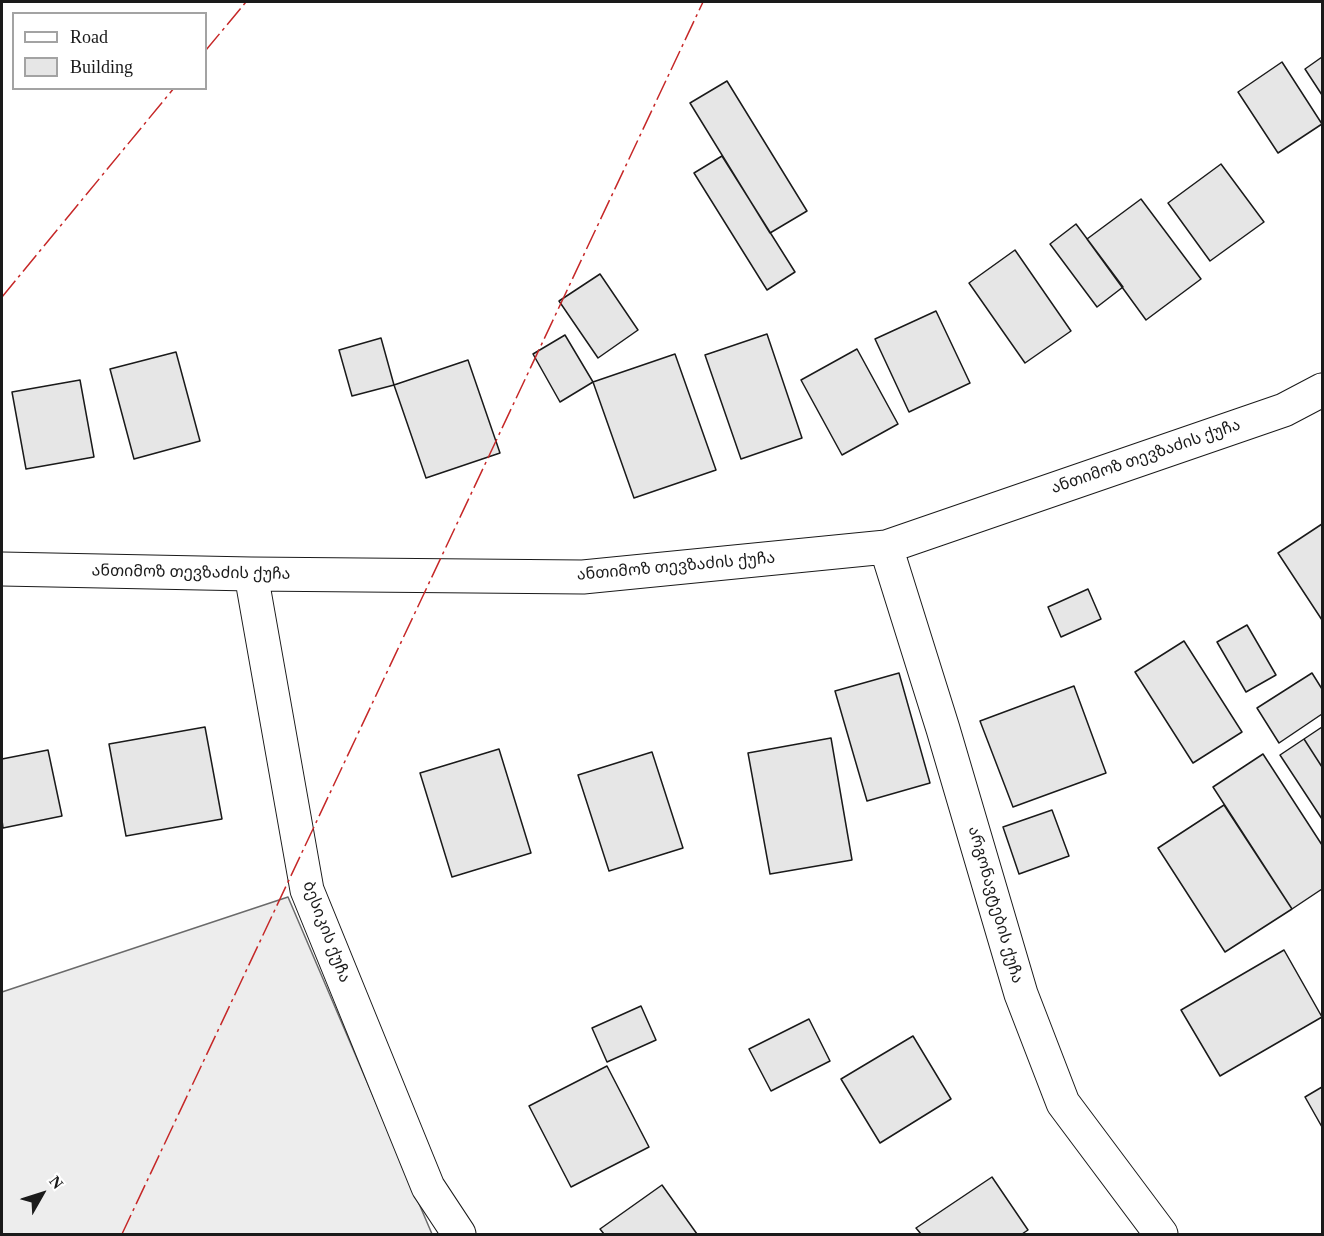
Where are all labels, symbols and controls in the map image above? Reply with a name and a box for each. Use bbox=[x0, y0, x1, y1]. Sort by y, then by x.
legend bbox=[12, 12, 207, 90]
text: Road bbox=[70, 27, 108, 47]
text: Building bbox=[70, 57, 133, 77]
street label: ანთიმოზ თევზაძის ქუჩა bbox=[1049, 416, 1243, 498]
street label: ანთიმოზ თევზაძის ქუჩა bbox=[576, 549, 776, 585]
street label: ანთიმოზ თევზაძის ქუჩა bbox=[91, 562, 291, 584]
street label: არგონავტების ქუჩა bbox=[963, 824, 1027, 986]
street label: ბესიკის ქუჩა bbox=[298, 879, 354, 985]
north arrow bbox=[12, 1164, 72, 1224]
text: N bbox=[46, 1173, 67, 1192]

